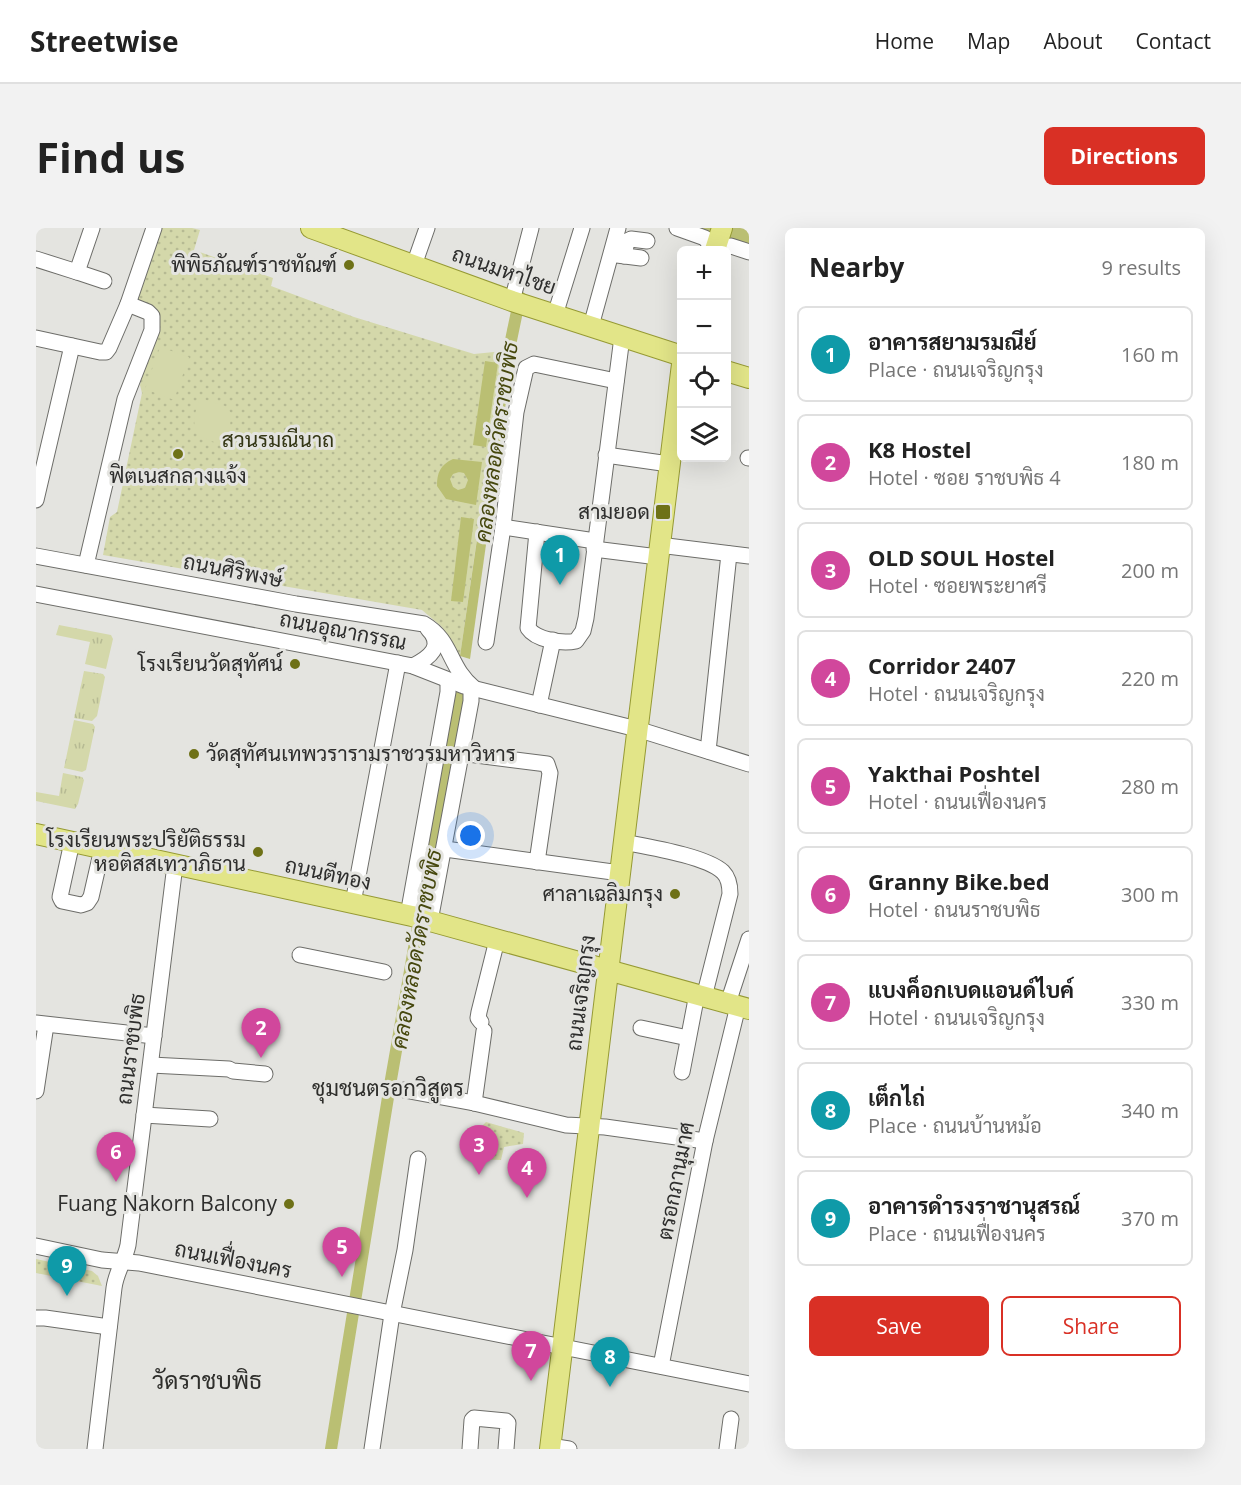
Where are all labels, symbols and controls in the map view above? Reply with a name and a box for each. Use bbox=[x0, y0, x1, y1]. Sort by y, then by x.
text: Streetwise bbox=[30, 22, 179, 60]
text: Home bbox=[875, 27, 934, 55]
text: Map bbox=[967, 27, 1010, 55]
text: About bbox=[1043, 27, 1103, 55]
text: Contact bbox=[1136, 27, 1211, 55]
button: Directions bbox=[1044, 127, 1205, 185]
text: Find us bbox=[36, 128, 185, 185]
street label: ถนนมหาไชย bbox=[449, 239, 560, 301]
map controls bbox=[677, 246, 731, 462]
button: + bbox=[677, 246, 731, 300]
text: Nearby bbox=[809, 249, 904, 285]
place label: พิพิธภัณฑ์ราชทัณฑ์ bbox=[171, 250, 337, 278]
text: 9 results bbox=[1101, 254, 1181, 281]
marker: พิพิธภัณฑ์ราชทัณฑ์ bbox=[342, 258, 356, 272]
button: − bbox=[677, 300, 731, 354]
text: อาคารสยามรมณีย์ bbox=[868, 326, 1037, 356]
water label: คลองหลอดวัดราชบพิธ bbox=[466, 338, 524, 544]
text: 1 bbox=[825, 341, 836, 368]
text: 160 m bbox=[1121, 341, 1179, 368]
button: locate bbox=[677, 354, 731, 408]
text: Place · ถนนเจริญกรุง bbox=[868, 356, 1044, 383]
button: layers bbox=[677, 408, 731, 462]
park label: สวนรมณีนาถ bbox=[222, 425, 334, 453]
text: K8 Hostel bbox=[868, 434, 972, 464]
marker: ฟิตเนสกลางแจ้ง bbox=[171, 447, 185, 461]
text: 2 bbox=[825, 449, 836, 476]
text: 180 m bbox=[1121, 449, 1179, 476]
place label: ฟิตเนสกลางแจ้ง bbox=[109, 461, 247, 489]
text: Hotel · ซอย ราชบพิธ 4 bbox=[868, 464, 1061, 491]
place label: สามยอด bbox=[578, 497, 650, 525]
marker: สามยอด bbox=[654, 503, 672, 521]
pin: 1 bbox=[540, 536, 580, 585]
text: OLD SOUL Hostel bbox=[868, 542, 1055, 572]
street label: ถนนศิริพงษ์ bbox=[181, 547, 286, 594]
text: 3 bbox=[825, 557, 836, 584]
text: 200 m bbox=[1121, 557, 1179, 584]
text: Hotel · ซอยพระยาศรี bbox=[868, 572, 1047, 599]
street label: ถนนอุณากรรณ bbox=[277, 604, 409, 657]
place label: โรงเรียนวัดสุทัศน์ bbox=[137, 649, 283, 678]
text: Corridor 2407 bbox=[868, 650, 1016, 680]
marker: โรงเรียนวัดสุทัศน์ bbox=[288, 657, 302, 671]
text: 4 bbox=[825, 665, 836, 692]
text: 220 m bbox=[1121, 665, 1179, 692]
text: Hotel · ถนนเจริญกรุง bbox=[868, 680, 1045, 707]
place label: วัดสุทัศนเทพวรารามราชวรมหาวิหาร bbox=[206, 739, 516, 768]
marker: วัดสุทัศนเทพวรารามราชวรมหาวิหาร bbox=[187, 747, 201, 761]
text: Yakthai Poshtel bbox=[868, 758, 1040, 788]
text: 5 bbox=[825, 773, 836, 800]
text: 280 m bbox=[1121, 773, 1179, 800]
text: Hotel · ถนนเฟื่องนคร bbox=[868, 788, 1047, 815]
your location bbox=[456, 821, 485, 850]
place label: โรงเรียนพระปริยัติธรรม หอติสสเทวาภิธาน bbox=[46, 825, 246, 877]
marker: โรงเรียนพระปริยัติธรรม หอติสสเทวาภิธาน bbox=[251, 845, 265, 859]
water label: คลองหลอดวัดราชบพิธ bbox=[383, 845, 448, 1051]
street label: ถนนตีทอง bbox=[283, 850, 374, 896]
text: Granny Bike.bed bbox=[868, 866, 1050, 896]
place label: ศาลาเฉลิมกรุง bbox=[542, 879, 663, 908]
text: 6 bbox=[825, 881, 836, 908]
text: 300 m bbox=[1121, 881, 1179, 908]
marker: ศาลาเฉลิมกรุง bbox=[668, 887, 682, 901]
text: Hotel · ถนนราชบพิธ bbox=[868, 896, 1041, 923]
street label: ถนนเจริญกรุง bbox=[559, 933, 602, 1053]
text: แบงค็อกเบดแอนด์ไบค์ bbox=[868, 974, 1074, 1004]
text: 7 bbox=[825, 989, 836, 1016]
text: 330 m bbox=[1121, 989, 1179, 1016]
street label: ถนนราชบพิธ bbox=[109, 992, 151, 1106]
text: Hotel · ถนนเจริญกรุง bbox=[868, 1004, 1045, 1031]
pin: 2 bbox=[242, 1008, 280, 1058]
district label: ชุมชนตรอกวิสูตร bbox=[312, 1072, 464, 1104]
text: เต็กไถ่ bbox=[868, 1082, 925, 1112]
text: 8 bbox=[825, 1097, 836, 1124]
text: 340 m bbox=[1121, 1097, 1179, 1124]
text: Place · ถนนบ้านหม้อ bbox=[868, 1112, 1042, 1139]
street label: ตรอกภานุมาศ bbox=[650, 1119, 701, 1242]
pin: 3 bbox=[460, 1126, 498, 1175]
pin: 6 bbox=[96, 1132, 136, 1182]
pin: 4 bbox=[508, 1148, 546, 1198]
place label: Fuang Nakorn Balcony bbox=[57, 1189, 277, 1217]
text: อาคารดำรงราชานุสรณ์ bbox=[868, 1190, 1080, 1220]
marker: Fuang Nakorn Balcony bbox=[282, 1197, 296, 1211]
text: 9 bbox=[825, 1205, 836, 1232]
text: 370 m bbox=[1121, 1205, 1179, 1232]
text: Place · ถนนเฟื่องนคร bbox=[868, 1220, 1046, 1247]
pin: 5 bbox=[322, 1228, 362, 1277]
street label: ถนนเฟื่องนคร bbox=[172, 1229, 295, 1284]
pin: 9 bbox=[48, 1246, 87, 1296]
button: Save bbox=[809, 1296, 989, 1356]
button: Share bbox=[1001, 1296, 1181, 1356]
pin: 7 bbox=[512, 1332, 550, 1381]
pin: 8 bbox=[590, 1338, 630, 1387]
district label: วัดราชบพิธ bbox=[152, 1363, 262, 1396]

